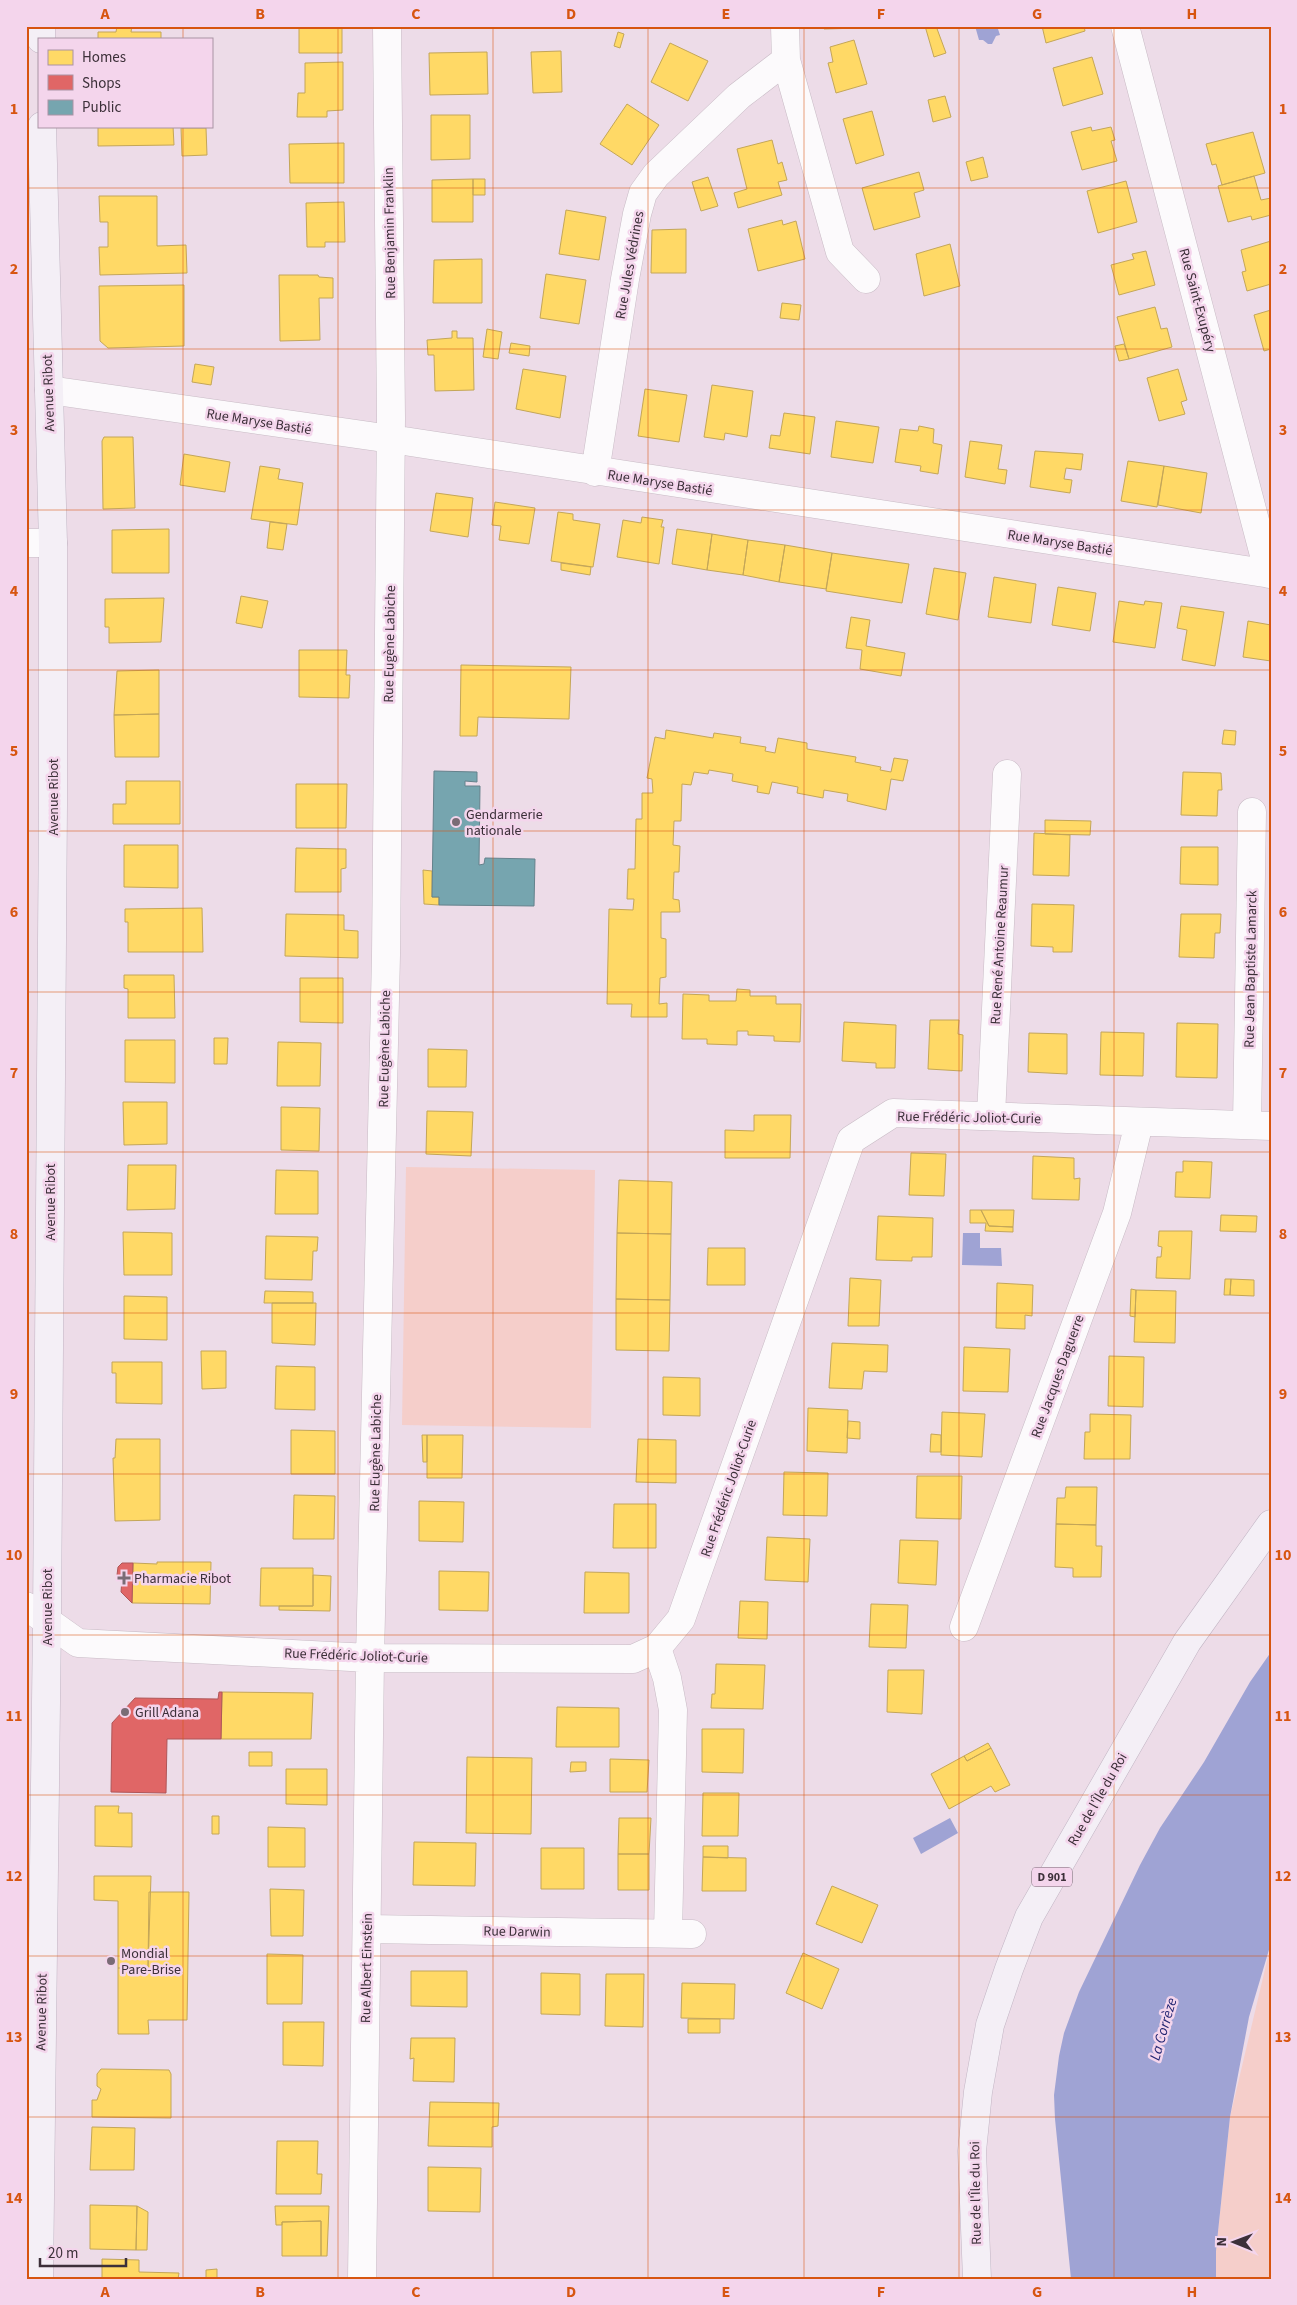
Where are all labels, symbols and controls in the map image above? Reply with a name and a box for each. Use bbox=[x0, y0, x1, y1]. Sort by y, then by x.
text: A bbox=[99, 3, 110, 25]
text: B bbox=[255, 3, 265, 25]
text: C bbox=[411, 3, 421, 25]
text: D bbox=[566, 3, 576, 25]
text: E bbox=[722, 3, 730, 25]
text: F bbox=[877, 3, 885, 25]
text: G bbox=[1032, 3, 1042, 25]
text: H bbox=[1187, 3, 1197, 25]
legend bbox=[38, 38, 212, 128]
text: Homes bbox=[82, 47, 126, 68]
text: Shops bbox=[82, 73, 121, 94]
text: Public bbox=[82, 97, 121, 118]
text: 1 bbox=[10, 98, 18, 120]
text: 1 bbox=[1279, 98, 1287, 120]
street label: Rue Benjamin Franklin bbox=[379, 167, 401, 299]
street label: Rue Jules Védrines bbox=[611, 209, 649, 321]
street label: Rue Saint-Exupéry bbox=[1174, 246, 1221, 355]
text: 2 bbox=[10, 258, 18, 280]
text: 2 bbox=[1279, 258, 1287, 280]
street label: Avenue Ribot bbox=[38, 354, 60, 432]
street label: Rue Maryse Bastié bbox=[205, 404, 313, 440]
text: 3 bbox=[10, 419, 18, 441]
text: 3 bbox=[1279, 419, 1287, 441]
street label: Rue Maryse Bastié bbox=[606, 465, 714, 501]
street label: Rue Maryse Bastié bbox=[1006, 525, 1114, 561]
text: 4 bbox=[10, 580, 19, 602]
text: 4 bbox=[1279, 580, 1288, 602]
street label: Rue Eugène Labiche bbox=[379, 585, 401, 703]
text: 5 bbox=[10, 740, 18, 762]
text: 5 bbox=[1279, 740, 1287, 762]
street label: Avenue Ribot bbox=[44, 758, 64, 836]
place label: Gendarmerie nationale bbox=[466, 805, 543, 841]
marker: Gendarmerie nationale bbox=[450, 816, 462, 828]
street label: Rue René Antoine Reaumur bbox=[986, 865, 1014, 1025]
street label: Rue Jean Baptiste Lamarck bbox=[1240, 890, 1262, 1048]
text: 6 bbox=[10, 901, 18, 923]
text: 6 bbox=[1279, 901, 1287, 923]
street label: Rue Eugène Labiche bbox=[374, 990, 396, 1108]
text: 7 bbox=[10, 1062, 18, 1084]
text: 7 bbox=[1279, 1062, 1287, 1084]
street label: Rue Frédéric Joliot-Curie bbox=[897, 1107, 1041, 1129]
street label: Avenue Ribot bbox=[41, 1163, 61, 1241]
text: 8 bbox=[10, 1223, 18, 1245]
text: 8 bbox=[1279, 1223, 1287, 1245]
street label: Rue Jacques Daguerre bbox=[1026, 1312, 1090, 1441]
text: 9 bbox=[10, 1383, 18, 1405]
text: 9 bbox=[1279, 1383, 1287, 1405]
street label: Rue Eugène Labiche bbox=[365, 1394, 387, 1512]
street label: Rue Frédéric Joliot-Curie bbox=[696, 1417, 762, 1560]
text: 10 bbox=[6, 1544, 22, 1566]
text: 10 bbox=[1275, 1544, 1291, 1566]
street label: Avenue Ribot bbox=[38, 1568, 58, 1646]
place label: Pharmacie Ribot bbox=[134, 1569, 231, 1589]
marker: Pharmacie Ribot bbox=[118, 1572, 130, 1584]
street label: Rue Frédéric Joliot-Curie bbox=[284, 1643, 428, 1669]
place label: Grill Adana bbox=[135, 1703, 199, 1723]
text: 11 bbox=[6, 1705, 22, 1727]
text: 11 bbox=[1275, 1705, 1291, 1727]
marker: Grill Adana bbox=[119, 1706, 131, 1718]
street label: Rue de l'Île du Roi bbox=[1063, 1749, 1133, 1850]
text: 12 bbox=[6, 1865, 22, 1887]
text: 12 bbox=[1275, 1865, 1291, 1887]
road number: D 901 bbox=[1032, 1868, 1072, 1886]
street label: Rue Albert Einstein bbox=[356, 1913, 378, 2023]
street label: Rue Darwin bbox=[483, 1921, 551, 1943]
place label: Mondial Pare-Brise bbox=[121, 1944, 181, 1980]
marker: Mondial Pare-Brise bbox=[105, 1955, 117, 1967]
street label: Avenue Ribot bbox=[31, 1973, 53, 2051]
water label: La Corrèze bbox=[1145, 1995, 1182, 2063]
text: 13 bbox=[6, 2026, 22, 2048]
text: 13 bbox=[1275, 2026, 1291, 2048]
street label: Rue de l'Île du Roi bbox=[965, 2141, 987, 2245]
text: 14 bbox=[6, 2187, 23, 2209]
text: 14 bbox=[1275, 2187, 1292, 2209]
north arrow bbox=[1210, 2218, 1260, 2268]
scale bar bbox=[40, 2235, 126, 2267]
text: N bbox=[1212, 2237, 1232, 2247]
text: 20 m bbox=[48, 2243, 78, 2264]
text: A bbox=[99, 2281, 110, 2303]
text: B bbox=[255, 2281, 265, 2303]
text: C bbox=[411, 2281, 421, 2303]
text: D bbox=[566, 2281, 576, 2303]
text: E bbox=[722, 2281, 730, 2303]
text: F bbox=[877, 2281, 885, 2303]
text: G bbox=[1032, 2281, 1042, 2303]
text: H bbox=[1187, 2281, 1197, 2303]

